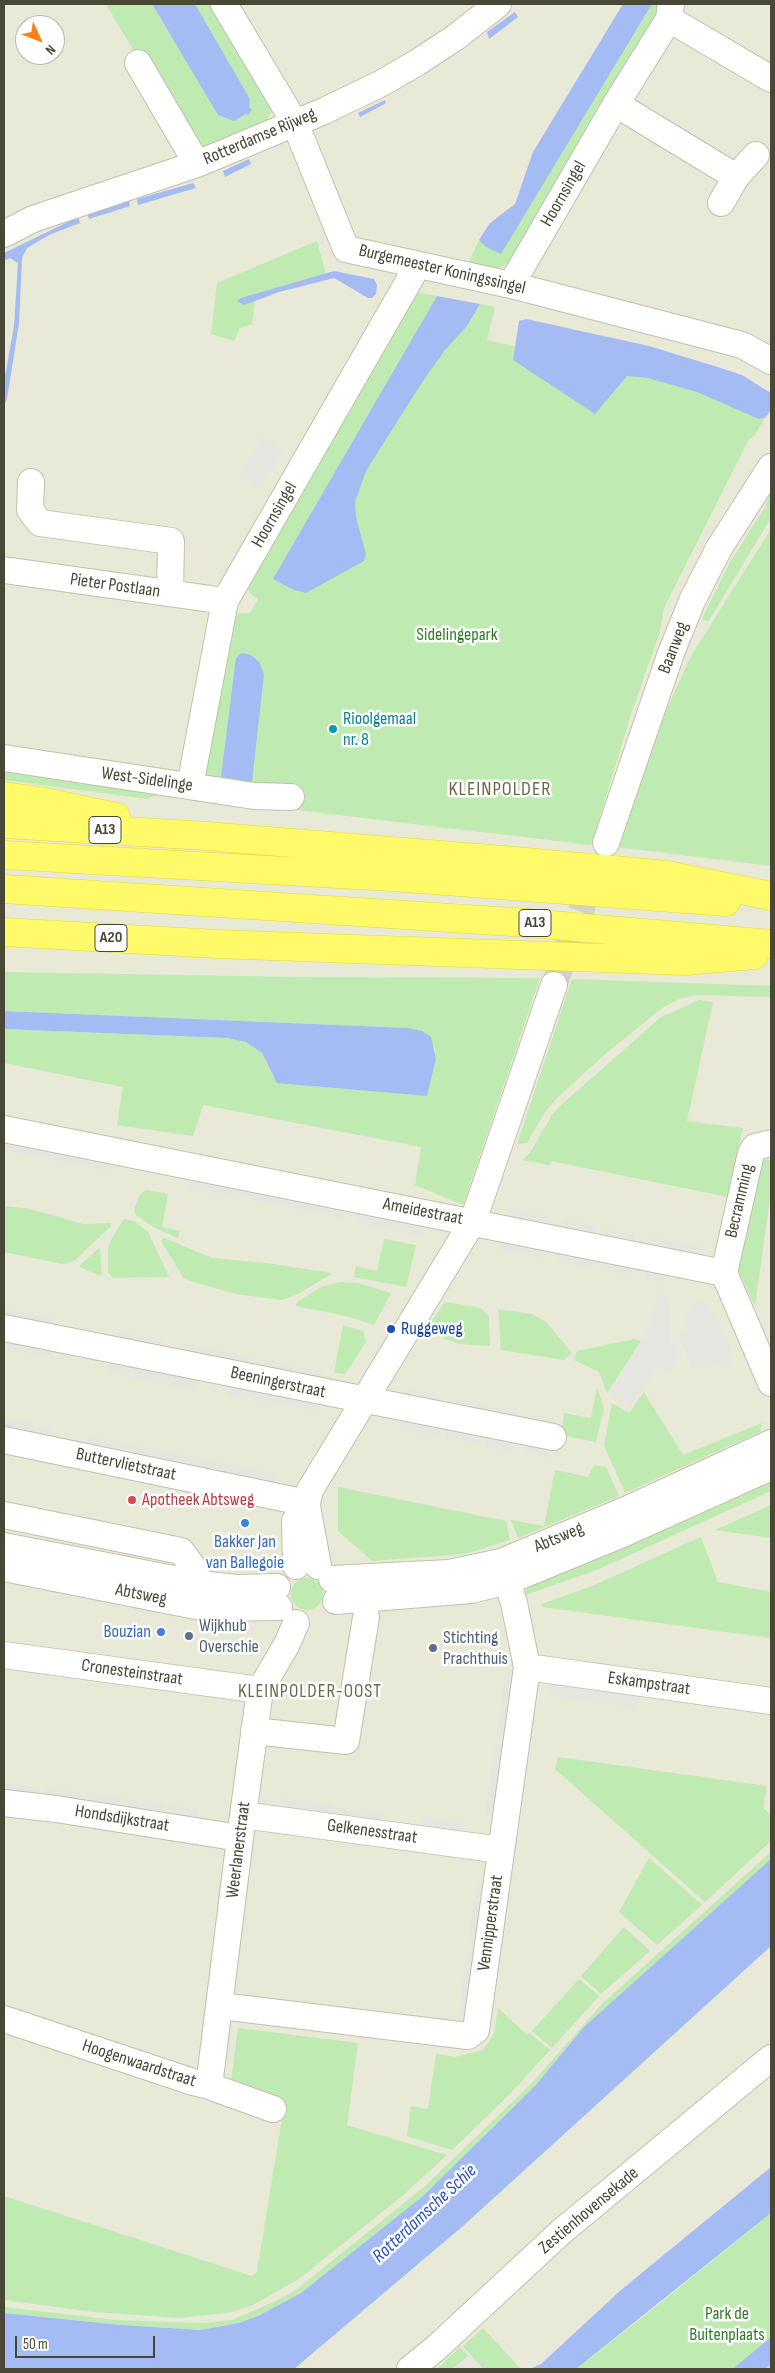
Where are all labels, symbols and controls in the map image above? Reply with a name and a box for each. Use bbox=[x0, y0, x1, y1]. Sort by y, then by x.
north arrow bbox=[15, 15, 65, 65]
text: N bbox=[42, 41, 59, 58]
street label: Rotterdamse Rijweg bbox=[200, 104, 320, 170]
street label: Hoornsingel bbox=[537, 157, 591, 231]
street label: Burgemeester Koningssingel bbox=[357, 240, 527, 300]
street label: Hoornsingel bbox=[248, 478, 302, 552]
street label: Pieter Postlaan bbox=[69, 569, 161, 603]
street label: Baanweg bbox=[654, 619, 694, 677]
park label: Sidelingepark bbox=[416, 624, 498, 646]
place label: Rioolgemaal nr. 8 bbox=[343, 708, 416, 751]
marker: Rioolgemaal nr. 8 bbox=[327, 723, 339, 735]
street label: West-Sidelinge bbox=[100, 763, 194, 797]
district label: KLEINPOLDER bbox=[447, 778, 553, 802]
road number: A13 bbox=[89, 816, 121, 844]
road number: A13 bbox=[519, 910, 551, 936]
road number: A20 bbox=[95, 924, 127, 951]
street label: Becramming bbox=[721, 1162, 759, 1240]
street label: Ameidestraat bbox=[381, 1194, 465, 1230]
place label: Ruggeweg bbox=[401, 1318, 463, 1340]
marker: Ruggeweg bbox=[385, 1323, 397, 1335]
street label: Beeningerstraat bbox=[228, 1362, 328, 1404]
street label: Buttervlietstraat bbox=[74, 1444, 178, 1486]
place label: Apotheek Abtsweg bbox=[142, 1489, 254, 1511]
marker: Apotheek Abtsweg bbox=[126, 1494, 138, 1506]
marker: Bakker Jan van Ballegoie bbox=[239, 1517, 251, 1529]
street label: Abtsweg bbox=[531, 1518, 587, 1558]
place label: Bakker Jan van Ballegoie bbox=[206, 1531, 284, 1574]
street label: Abtsweg bbox=[114, 1579, 168, 1611]
place label: Wijkhub Overschie bbox=[199, 1615, 259, 1658]
place label: Bouzian bbox=[104, 1621, 151, 1643]
marker: Bouzian bbox=[155, 1626, 167, 1638]
place label: Stichting Prachthuis bbox=[443, 1627, 508, 1670]
marker: Wijkhub Overschie bbox=[183, 1630, 195, 1642]
marker: Stichting Prachthuis bbox=[427, 1642, 439, 1654]
street label: Cronesteinstraat bbox=[80, 1655, 184, 1691]
street label: Eskampstraat bbox=[606, 1668, 692, 1700]
district label: KLEINPOLDER-OOST bbox=[236, 1681, 384, 1703]
street label: Weerlanerstraat bbox=[222, 1800, 256, 1900]
street label: Hondsdijkstraat bbox=[73, 1801, 171, 1837]
street label: Gelkenesstraat bbox=[326, 1815, 418, 1849]
street label: Vennipperstraat bbox=[474, 1874, 508, 1972]
street label: Hoogenwaardstraat bbox=[79, 2035, 199, 2093]
water label: Rotterdamsche Schie bbox=[368, 2160, 482, 2268]
street label: Zestienhovensekade bbox=[535, 2163, 643, 2259]
park label: Park de Buitenplaats bbox=[689, 2303, 765, 2346]
scale bar bbox=[18, 2326, 158, 2358]
text: 50 m bbox=[23, 2335, 48, 2354]

